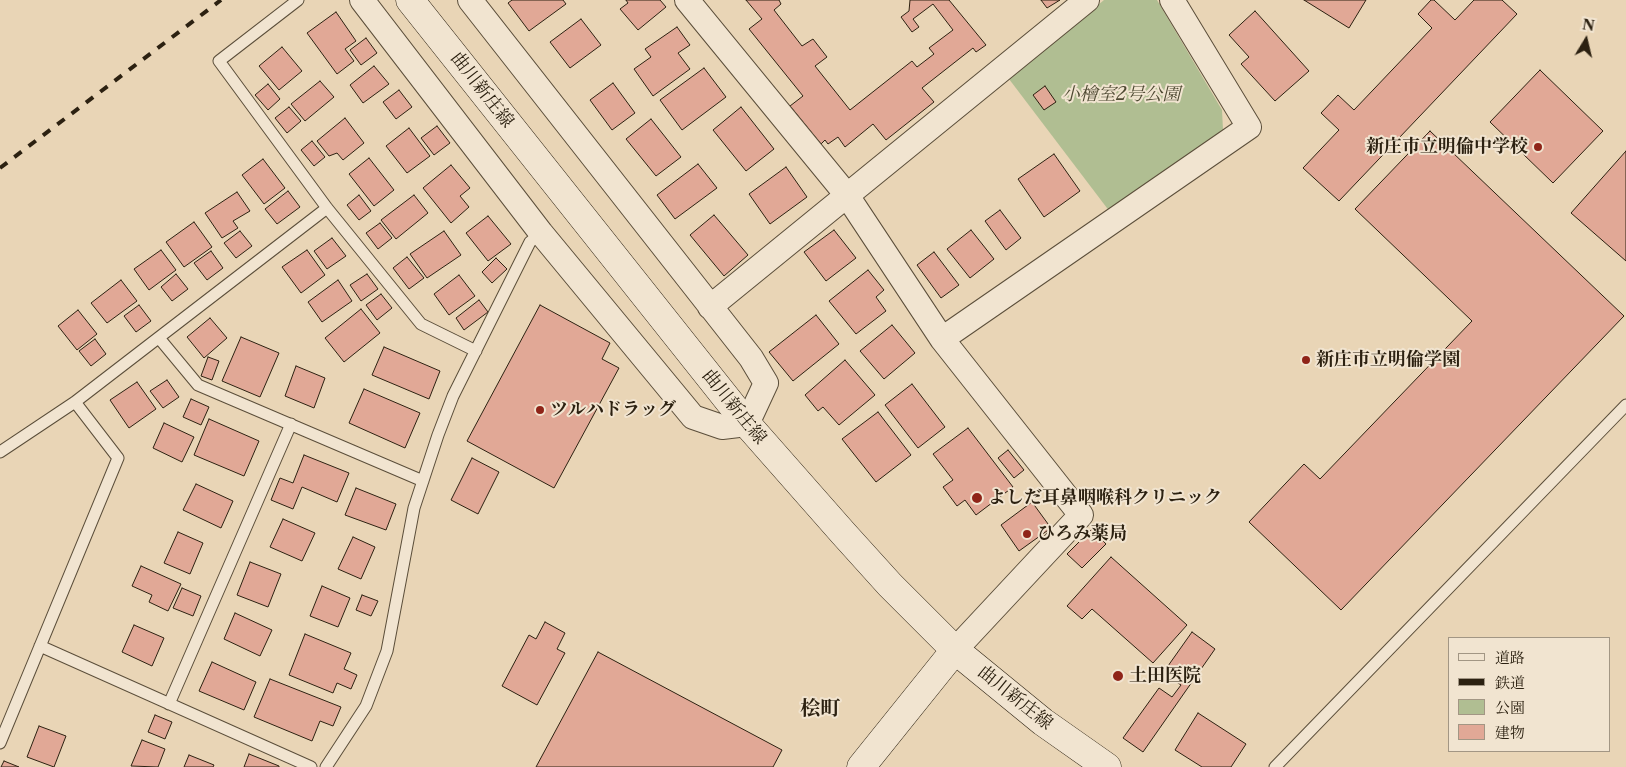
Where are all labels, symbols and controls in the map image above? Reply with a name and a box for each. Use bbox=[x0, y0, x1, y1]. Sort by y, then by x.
north arrow bbox=[1561, 15, 1611, 65]
text: N bbox=[1581, 15, 1596, 35]
street label: 曲川新庄線 bbox=[446, 48, 518, 132]
park label: 小檜室2号公園 bbox=[1062, 84, 1180, 106]
place label: 新庄市立明倫中学校 bbox=[1366, 136, 1528, 158]
marker: 新庄市立明倫中学校 bbox=[1532, 141, 1544, 153]
place label: 新庄市立明倫学園 bbox=[1316, 349, 1460, 371]
marker: 新庄市立明倫学園 bbox=[1300, 354, 1312, 366]
street label: 曲川新庄線 bbox=[697, 365, 771, 449]
place label: ツルハドラッグ bbox=[550, 399, 676, 421]
marker: ツルハドラッグ bbox=[534, 404, 546, 416]
place label: よしだ耳鼻咽喉科クリニック bbox=[988, 487, 1222, 509]
marker: よしだ耳鼻咽喉科クリニック bbox=[970, 491, 984, 505]
place label: ひろみ薬局 bbox=[1037, 523, 1127, 545]
marker: ひろみ薬局 bbox=[1021, 528, 1033, 540]
legend bbox=[1448, 637, 1611, 752]
text: 道路 bbox=[1495, 648, 1525, 667]
street label: 曲川新庄線 bbox=[973, 661, 1057, 735]
place label: 土田医院 bbox=[1129, 665, 1201, 687]
marker: 土田医院 bbox=[1111, 669, 1125, 683]
text: 鉄道 bbox=[1495, 673, 1525, 692]
district label: 桧町 bbox=[800, 697, 840, 721]
text: 公園 bbox=[1495, 698, 1525, 717]
text: 建物 bbox=[1495, 723, 1525, 742]

